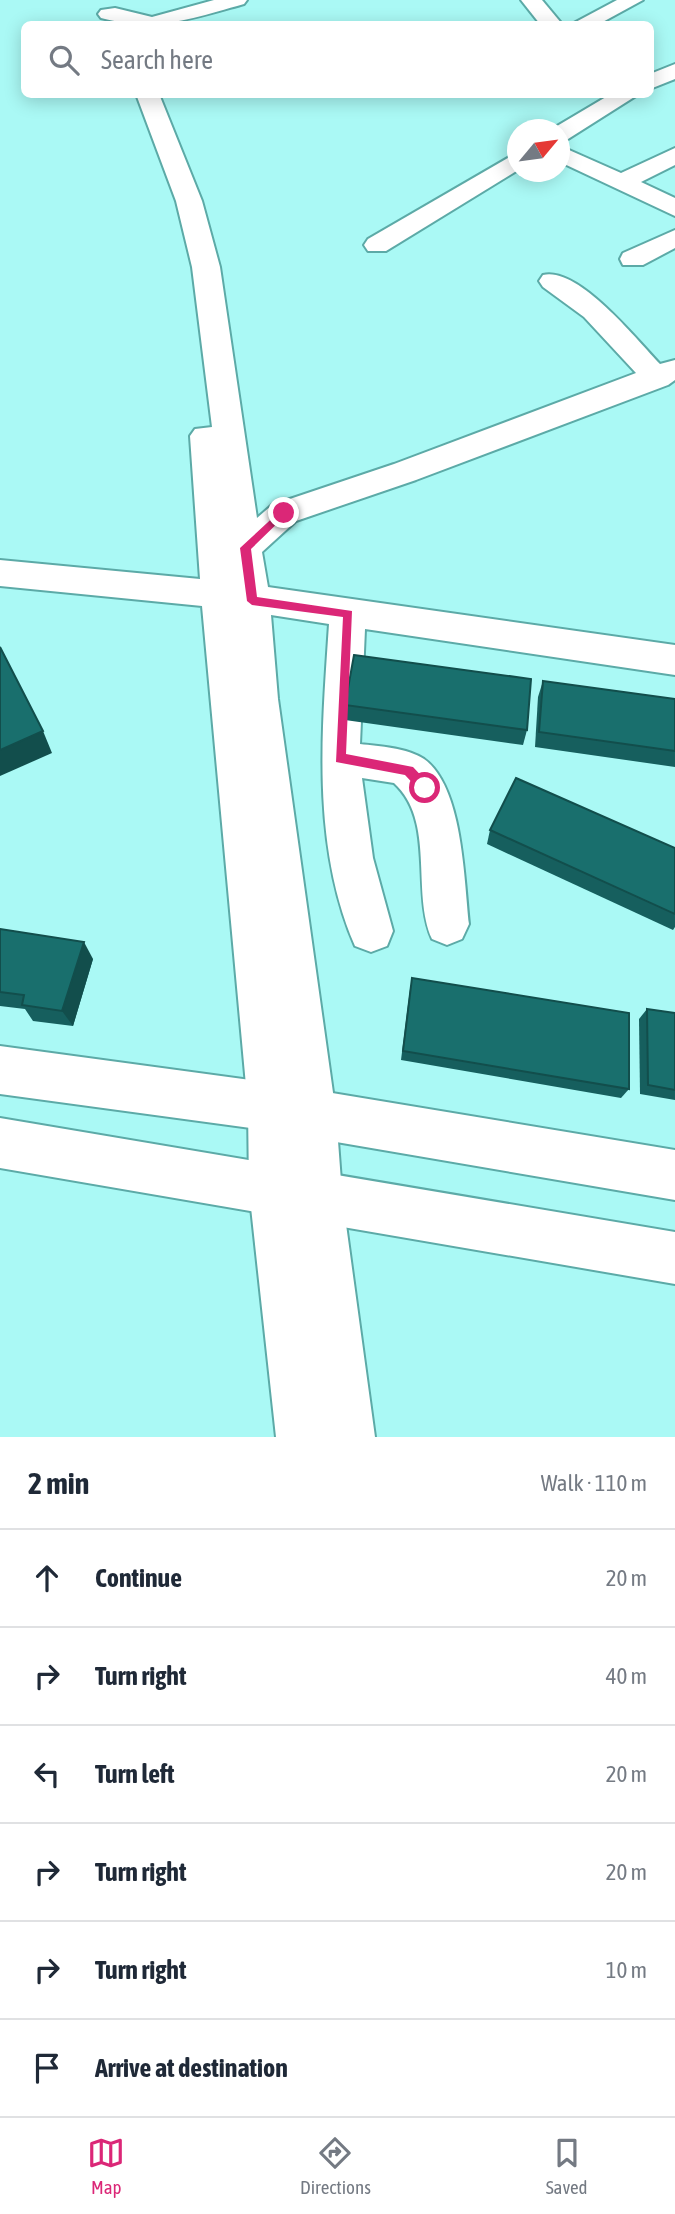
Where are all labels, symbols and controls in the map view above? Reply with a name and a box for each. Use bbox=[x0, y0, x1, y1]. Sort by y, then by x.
search box bbox=[21, 21, 654, 98]
icon: search bbox=[45, 41, 83, 79]
text: Search here bbox=[101, 45, 213, 75]
north arrow bbox=[507, 119, 570, 182]
route end bbox=[268, 497, 299, 528]
route start bbox=[409, 772, 440, 803]
text: 2 min bbox=[28, 1466, 89, 1500]
text: Walk · 110 m bbox=[541, 1470, 647, 1496]
icon: ahead bbox=[28, 1559, 66, 1597]
text: Continue bbox=[95, 1563, 182, 1593]
text: 20 m bbox=[606, 1565, 647, 1591]
icon: right bbox=[28, 1657, 66, 1695]
text: Turn right bbox=[95, 1661, 186, 1691]
text: 40 m bbox=[606, 1663, 647, 1689]
icon: left bbox=[28, 1755, 66, 1793]
text: Turn left bbox=[95, 1759, 175, 1789]
text: 20 m bbox=[606, 1761, 647, 1787]
icon: right bbox=[28, 1853, 66, 1891]
text: Turn right bbox=[95, 1857, 186, 1887]
text: 20 m bbox=[606, 1859, 647, 1885]
icon: right bbox=[28, 1951, 66, 1989]
text: Turn right bbox=[95, 1955, 186, 1985]
text: 10 m bbox=[606, 1957, 647, 1983]
icon: arrive bbox=[28, 2049, 66, 2087]
text: Arrive at destination bbox=[95, 2053, 288, 2083]
tab: Map bbox=[87, 2134, 125, 2198]
tab: Directions bbox=[300, 2134, 371, 2198]
tab: Saved bbox=[546, 2134, 588, 2198]

